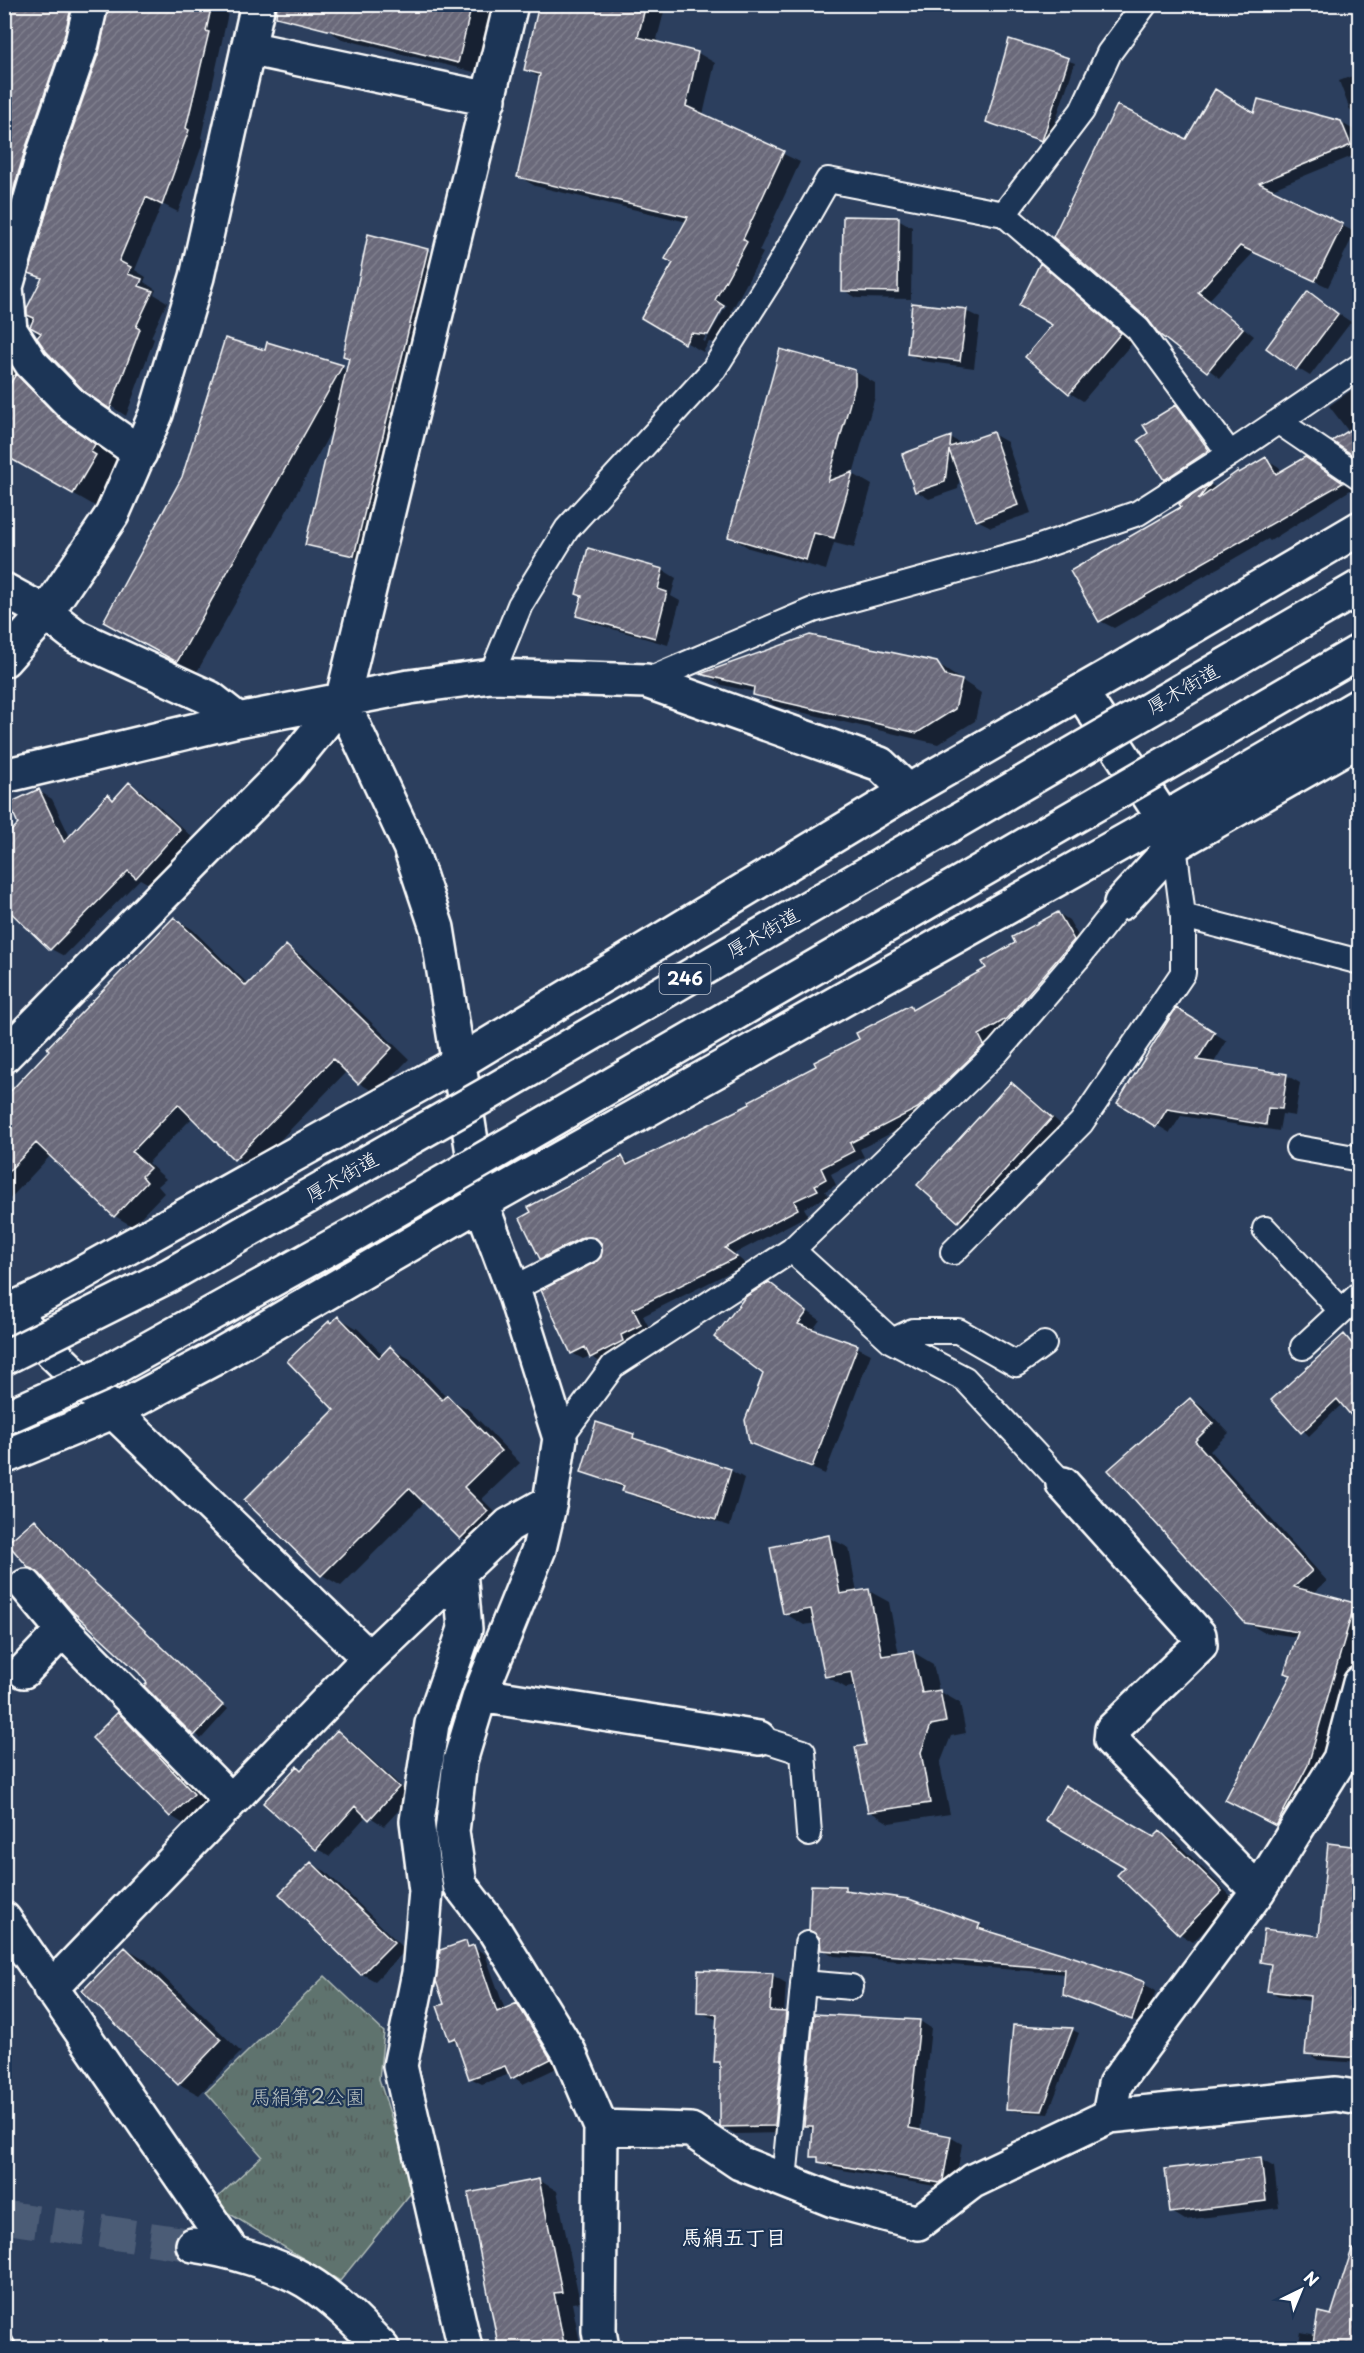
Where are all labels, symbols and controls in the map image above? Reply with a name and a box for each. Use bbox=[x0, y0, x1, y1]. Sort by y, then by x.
street label: 厚木街道 bbox=[1140, 655, 1225, 721]
street label: 厚木街道 bbox=[720, 899, 805, 965]
road number: 246 bbox=[660, 964, 710, 994]
street label: 厚木街道 bbox=[299, 1143, 384, 1209]
park label: 馬絹第2公園 bbox=[251, 2081, 365, 2111]
district label: 馬絹五丁目 bbox=[682, 2220, 787, 2252]
north arrow bbox=[1271, 2260, 1331, 2320]
text: N bbox=[1299, 2265, 1325, 2291]

